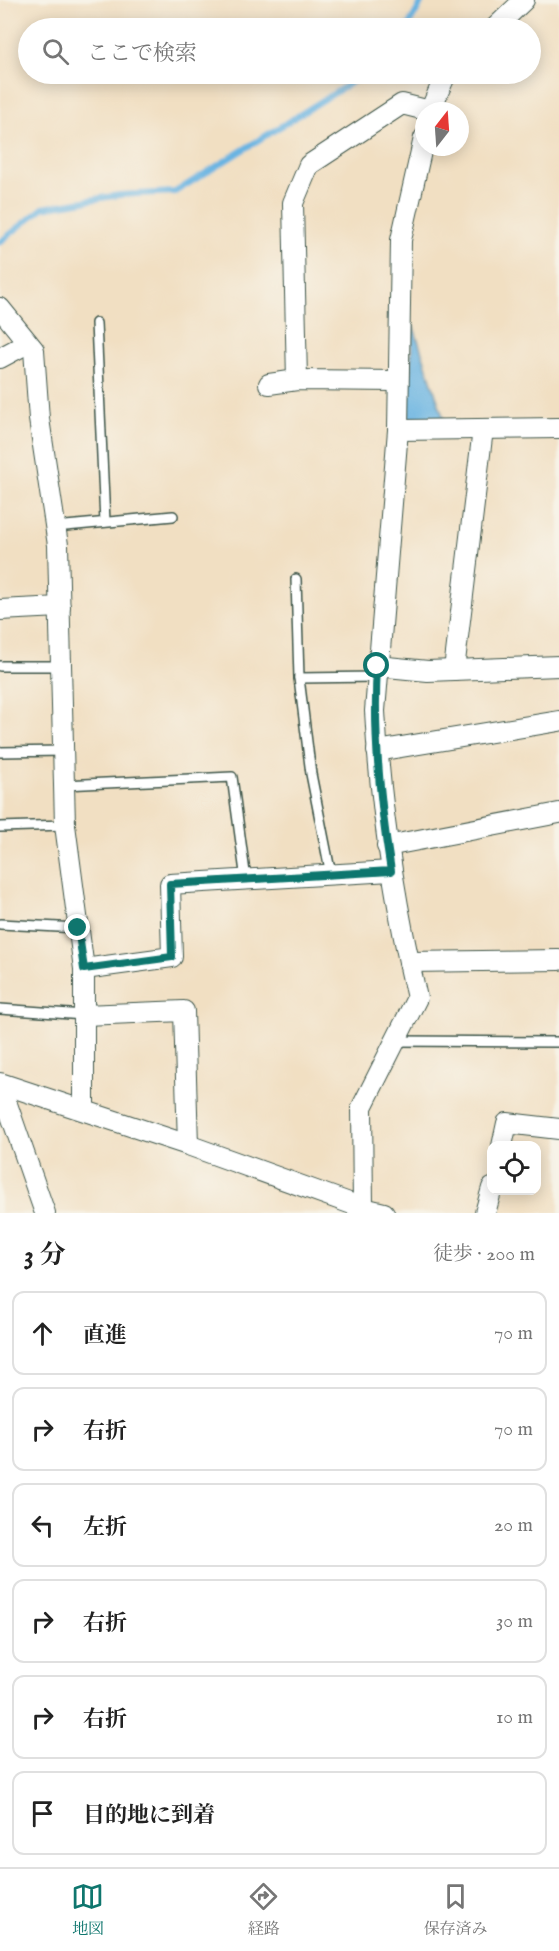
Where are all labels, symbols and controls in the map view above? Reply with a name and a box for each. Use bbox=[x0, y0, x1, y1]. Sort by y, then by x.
search box bbox=[18, 18, 541, 84]
icon: search bbox=[39, 35, 72, 68]
text: ここで検索 bbox=[87, 40, 197, 68]
north arrow bbox=[415, 102, 469, 156]
route start bbox=[363, 652, 389, 678]
route end bbox=[64, 914, 90, 940]
map controls bbox=[487, 1141, 541, 1195]
button: locate bbox=[487, 1141, 541, 1195]
text: 3 分 bbox=[24, 1239, 65, 1272]
text: 徒歩 · 200 m bbox=[433, 1242, 535, 1267]
icon: ahead bbox=[26, 1317, 59, 1350]
text: 70 m bbox=[494, 1321, 533, 1346]
text: 直進 bbox=[83, 1322, 127, 1350]
icon: right bbox=[26, 1413, 59, 1446]
text: 70 m bbox=[494, 1417, 533, 1442]
text: 右折 bbox=[83, 1418, 127, 1446]
icon: left bbox=[26, 1509, 59, 1542]
text: 20 m bbox=[494, 1513, 533, 1538]
text: 左折 bbox=[83, 1514, 127, 1542]
icon: right bbox=[26, 1605, 59, 1638]
text: 30 m bbox=[496, 1609, 533, 1634]
text: 右折 bbox=[83, 1610, 127, 1638]
icon: right bbox=[26, 1701, 59, 1734]
text: 10 m bbox=[496, 1705, 533, 1730]
text: 右折 bbox=[83, 1706, 127, 1734]
icon: arrive bbox=[26, 1797, 59, 1830]
text: 目的地に到着 bbox=[83, 1802, 215, 1830]
tab: 地図 bbox=[71, 1880, 104, 1940]
tab: 経路 bbox=[247, 1880, 280, 1940]
tab: 保存済み bbox=[423, 1880, 487, 1940]

